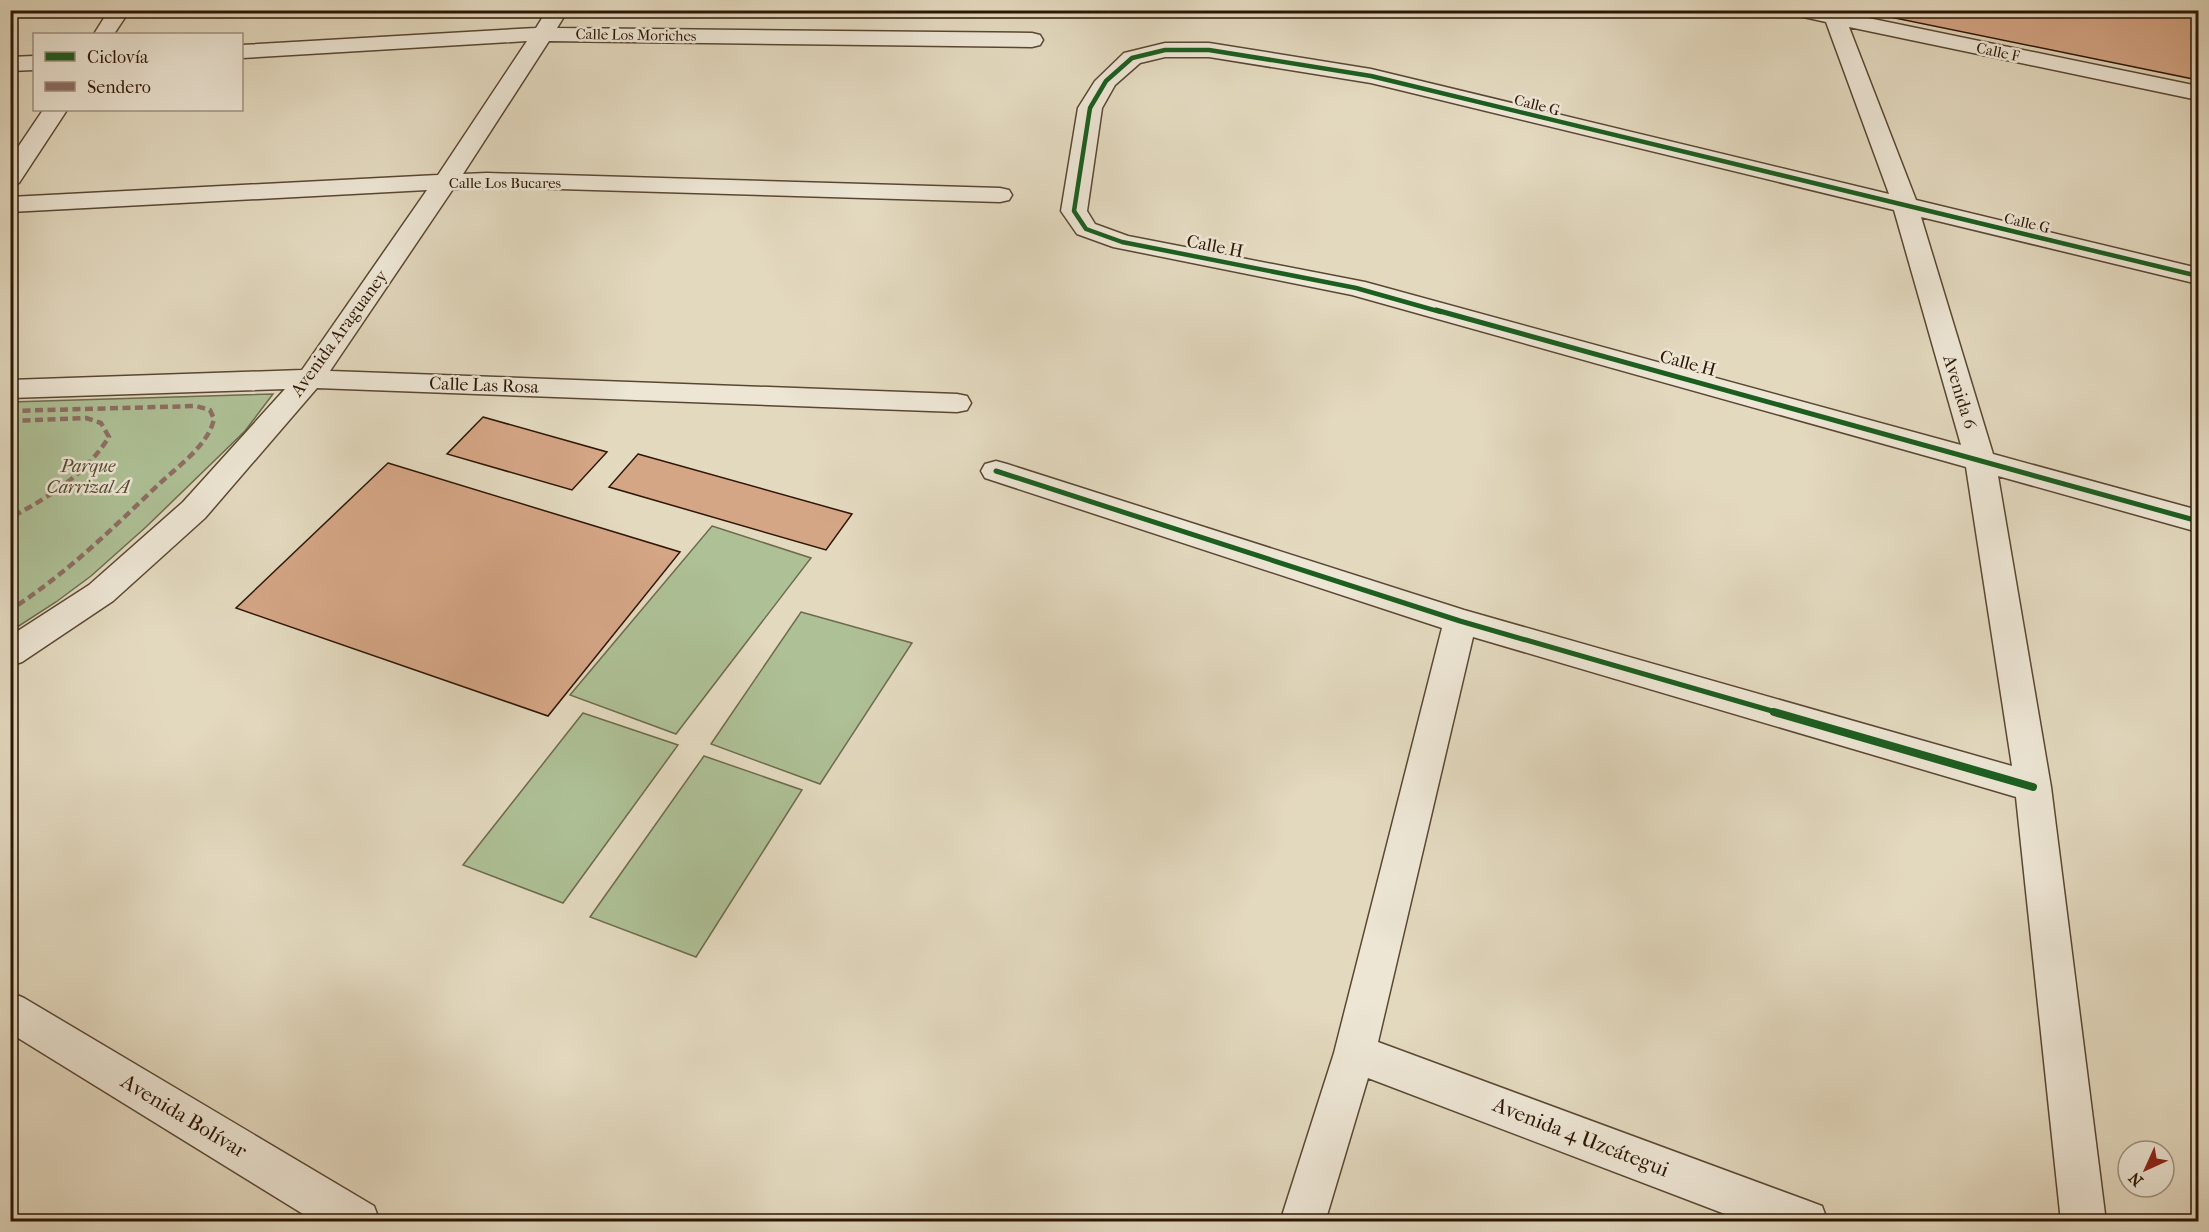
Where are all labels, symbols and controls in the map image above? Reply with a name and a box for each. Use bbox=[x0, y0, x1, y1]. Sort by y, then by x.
street label: Calle Los Moriches bbox=[575, 25, 697, 45]
legend bbox=[33, 33, 243, 111]
street label: Calle F bbox=[1975, 39, 2021, 65]
text: Ciclovía bbox=[87, 47, 149, 68]
text: Sendero bbox=[87, 77, 151, 98]
street label: Calle G bbox=[1512, 91, 1562, 119]
street label: Calle Los Bucares bbox=[449, 174, 562, 192]
street label: Calle G bbox=[2002, 209, 2052, 237]
street label: Calle H bbox=[1185, 231, 1245, 262]
street label: Avenida Araguaney bbox=[286, 265, 393, 401]
street label: Calle H bbox=[1657, 346, 1718, 381]
street label: Avenida 6 bbox=[1938, 352, 1981, 432]
street label: Calle Las Rosa bbox=[429, 373, 540, 398]
park label: Parque Carrizal A bbox=[46, 456, 131, 498]
street label: Avenida Bolívar bbox=[116, 1069, 251, 1163]
street label: Avenida 4 Uzcátegui bbox=[1489, 1092, 1672, 1182]
north arrow bbox=[2116, 1139, 2176, 1199]
text: N bbox=[2124, 1168, 2147, 1190]

